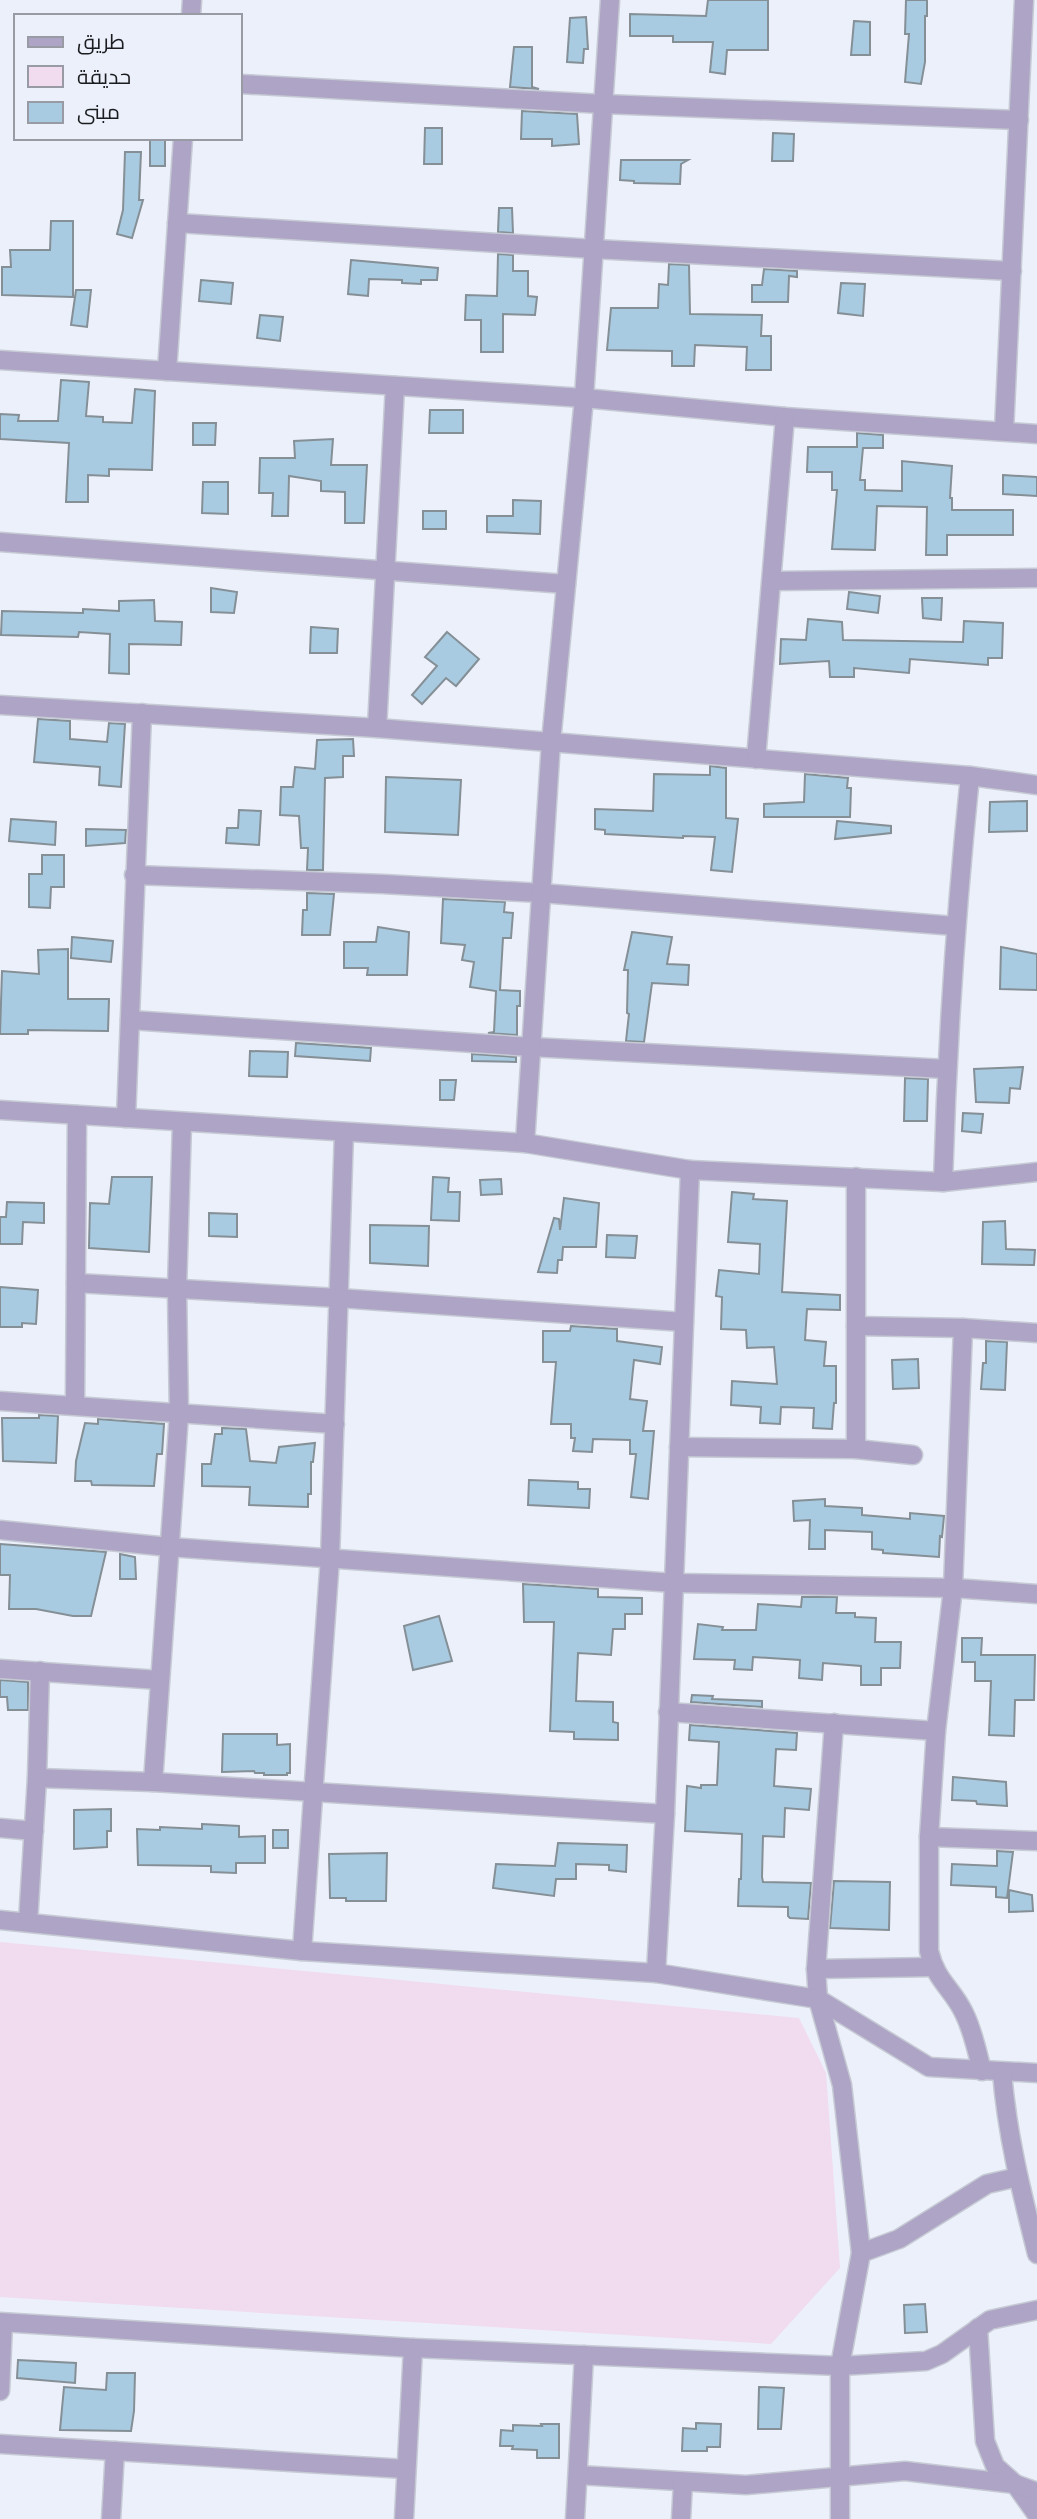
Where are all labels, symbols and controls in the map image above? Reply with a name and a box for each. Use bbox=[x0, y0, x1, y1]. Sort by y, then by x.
legend bbox=[14, 14, 242, 140]
text: طريق bbox=[77, 30, 125, 55]
text: حديقة bbox=[77, 65, 131, 89]
text: مبنى bbox=[77, 100, 120, 125]

